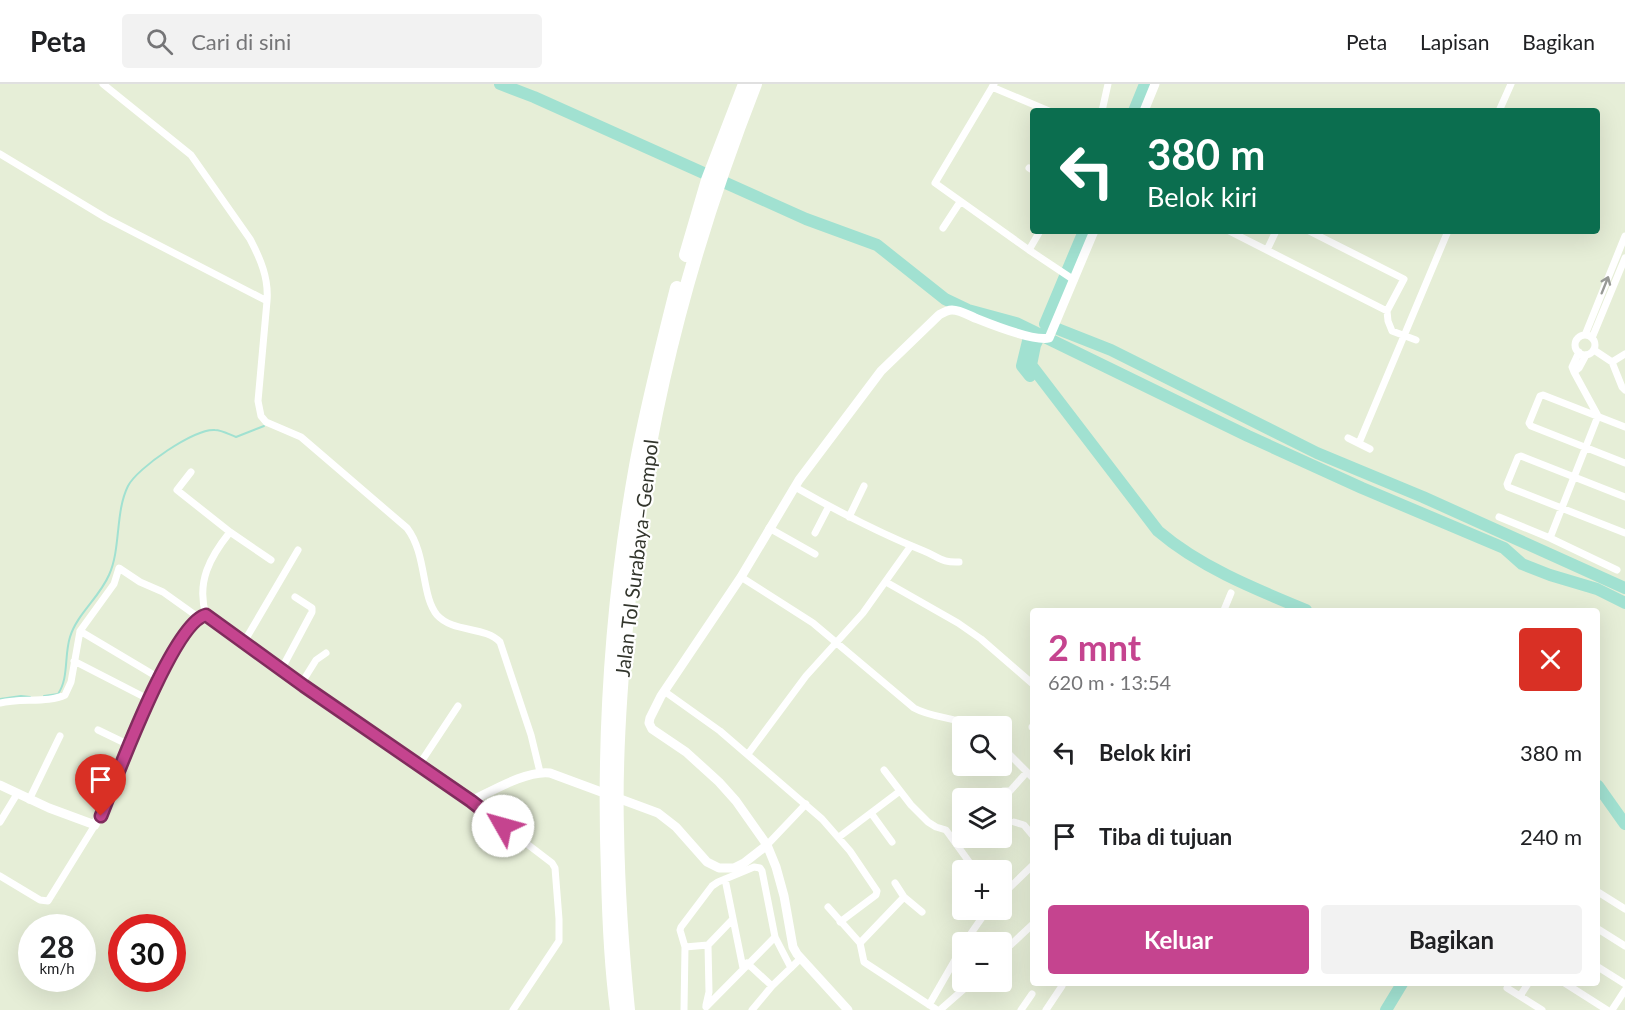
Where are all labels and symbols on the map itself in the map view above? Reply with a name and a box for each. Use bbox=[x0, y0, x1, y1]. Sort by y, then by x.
one-way arrow bbox=[1600, 277, 1611, 295]
street label: Jalan Tol Surabaya–Gempol bbox=[610, 438, 662, 678]
pin bbox=[75, 754, 126, 816]
position arrow bbox=[471, 794, 535, 858]
speed limit sign: 30 bbox=[108, 914, 186, 992]

